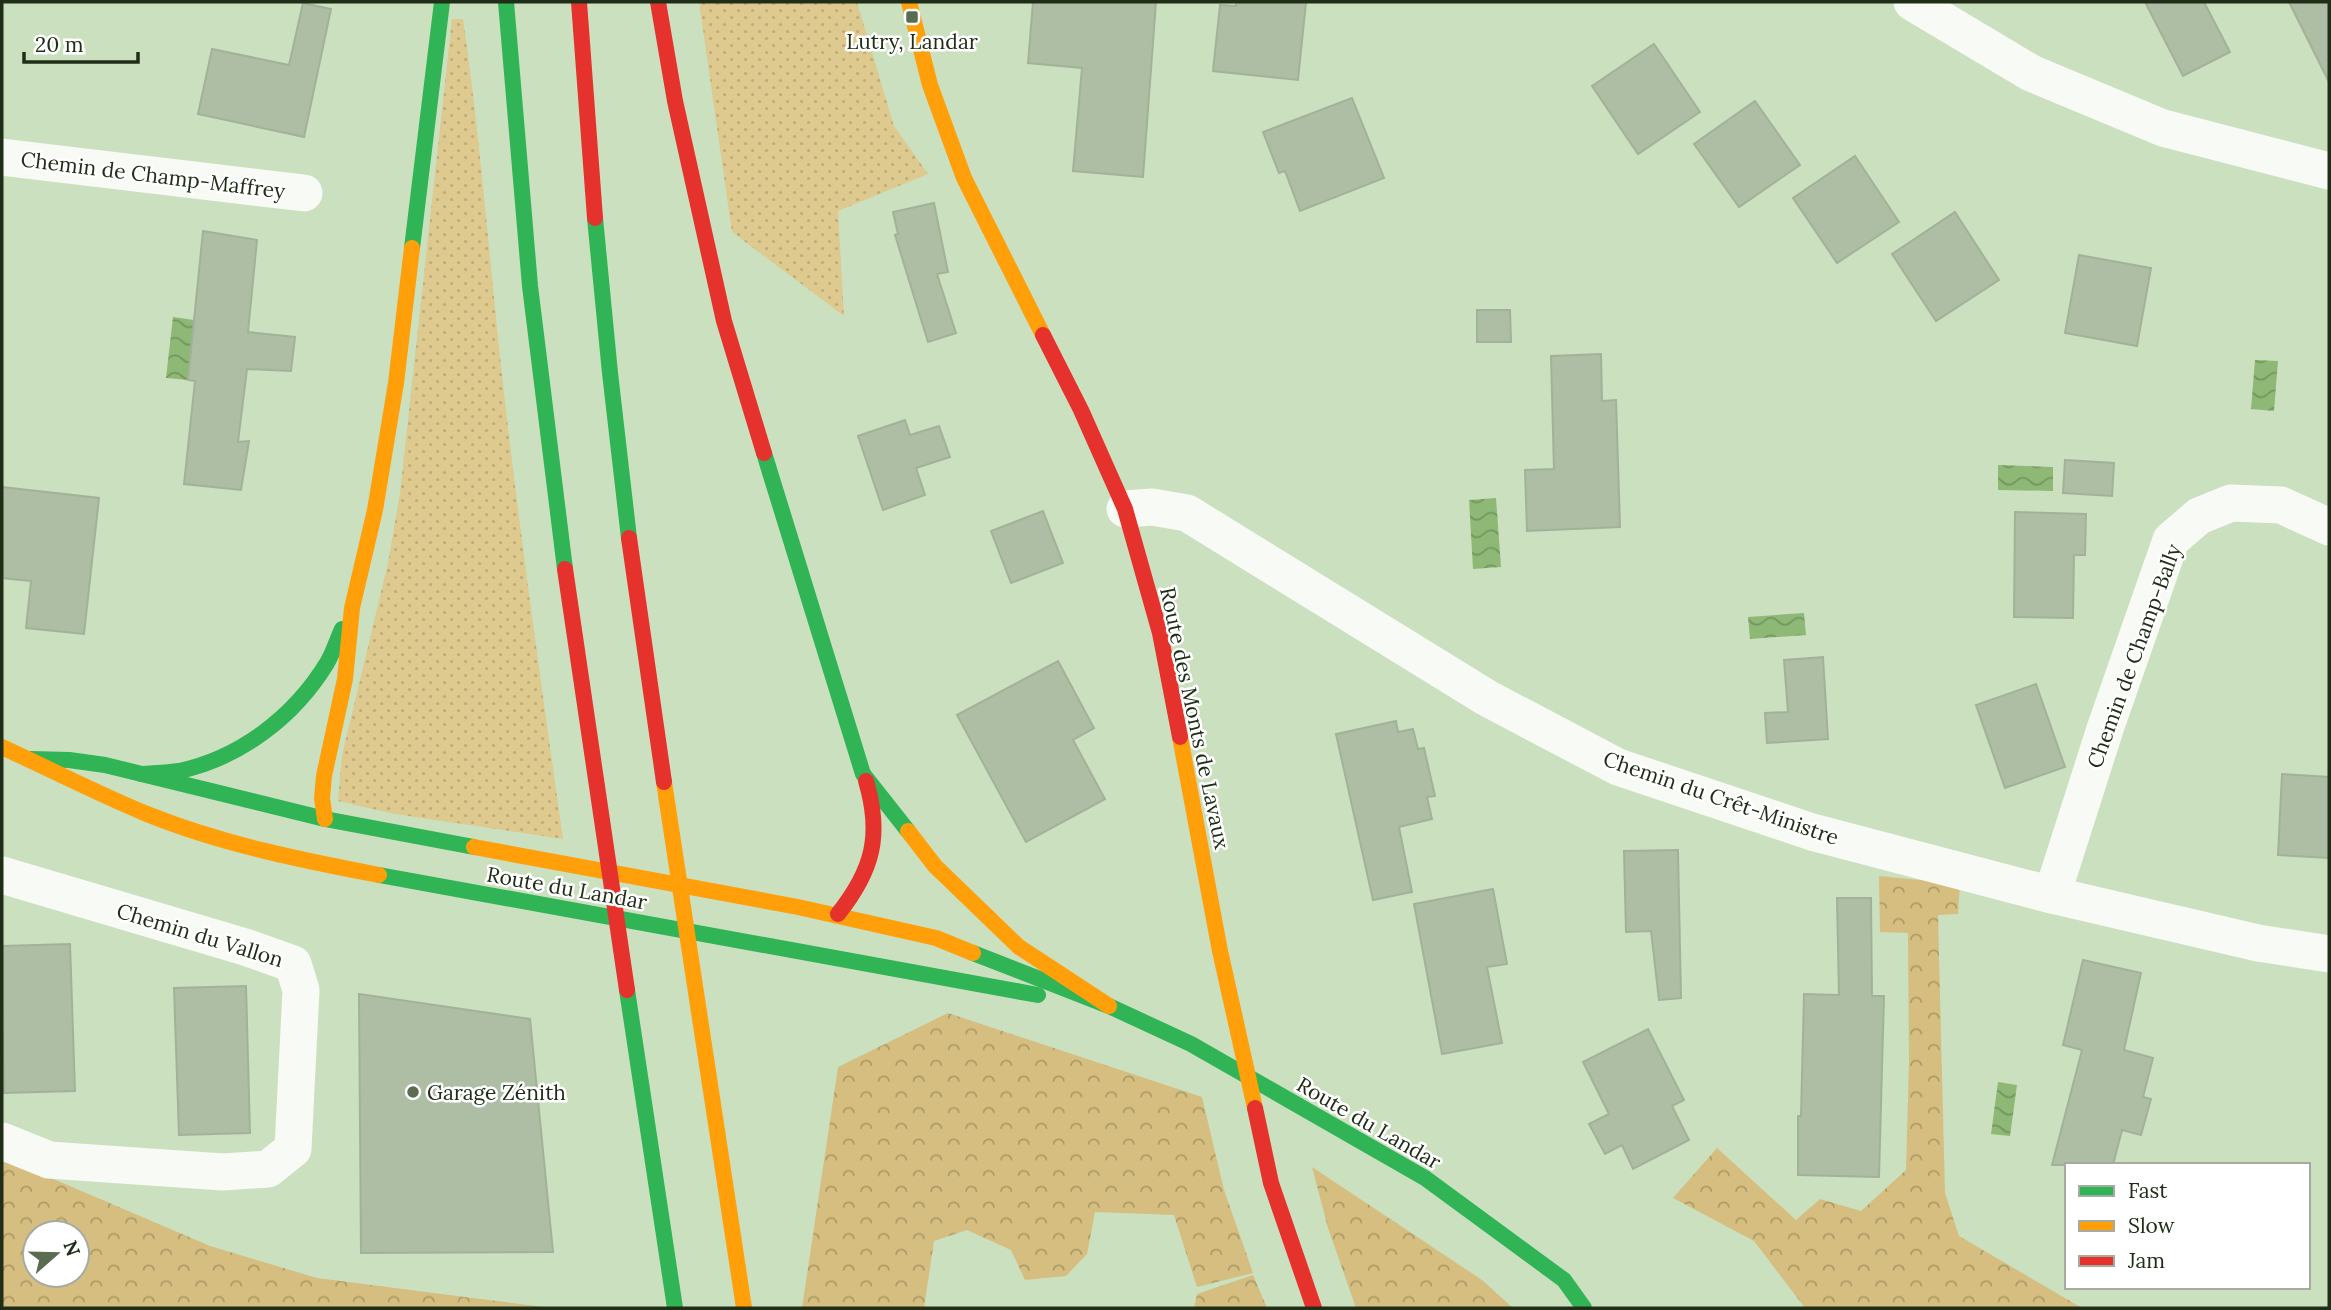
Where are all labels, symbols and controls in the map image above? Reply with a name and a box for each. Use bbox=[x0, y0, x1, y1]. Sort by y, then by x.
marker: Lutry, Landar bbox=[904, 9, 920, 25]
scale bar bbox=[24, 21, 138, 65]
place label: Lutry, Landar bbox=[846, 28, 978, 55]
text: 20 m bbox=[35, 31, 84, 58]
street label: Chemin de Champ-Maffrey bbox=[19, 145, 287, 205]
street label: Chemin de Champ-Bally bbox=[2081, 540, 2187, 772]
street label: Route des Monts de Lavaux bbox=[1154, 585, 1236, 851]
street label: Chemin du Crêt-Ministre bbox=[1600, 745, 1842, 851]
street label: Route du Landar bbox=[485, 861, 649, 915]
street label: Chemin du Vallon bbox=[113, 897, 287, 973]
street label: Route du Landar bbox=[1292, 1071, 1446, 1175]
place label: Garage Zénith bbox=[427, 1079, 566, 1106]
marker: Garage Zénith bbox=[405, 1084, 421, 1100]
legend bbox=[2065, 1163, 2310, 1289]
text: Fast bbox=[2128, 1177, 2168, 1204]
text: Slow bbox=[2128, 1212, 2175, 1239]
north arrow bbox=[21, 1219, 91, 1289]
text: N bbox=[58, 1237, 86, 1259]
text: Jam bbox=[2127, 1247, 2165, 1274]

